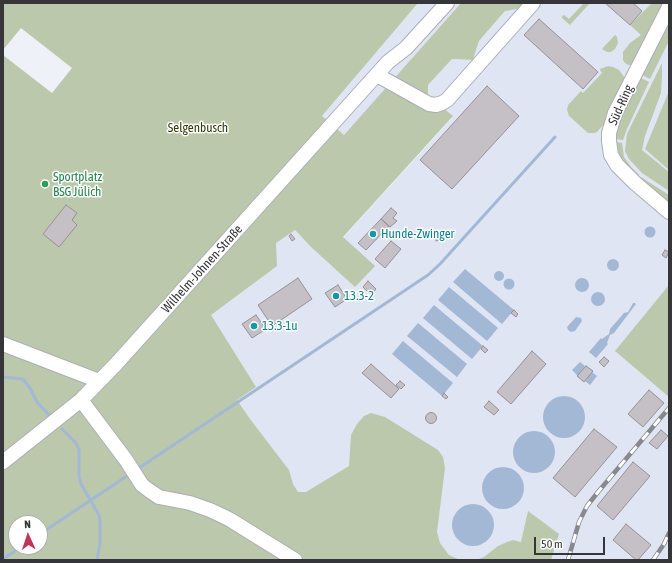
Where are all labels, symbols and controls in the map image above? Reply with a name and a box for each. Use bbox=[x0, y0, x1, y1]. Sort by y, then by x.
street label: Süd-Ring bbox=[605, 82, 637, 128]
park label: Selgenbusch bbox=[168, 120, 228, 136]
place label: Sportplatz BSG Jülich bbox=[53, 169, 102, 200]
marker: Sportplatz BSG Jülich bbox=[40, 179, 50, 189]
street label: Wilhelm-Johnen-Straße bbox=[158, 222, 246, 316]
place label: Hunde-Zwinger bbox=[381, 226, 454, 242]
marker: Hunde-Zwinger bbox=[368, 229, 378, 239]
place label: 13.3-2 bbox=[344, 288, 374, 304]
marker: 13.3-2 bbox=[331, 291, 341, 301]
place label: 13.3-1u bbox=[262, 318, 298, 334]
marker: 13.3-1u bbox=[249, 321, 259, 331]
north arrow bbox=[8, 515, 48, 555]
text: N bbox=[24, 518, 31, 530]
scale bar bbox=[536, 529, 607, 555]
text: 50 m bbox=[541, 537, 563, 551]

